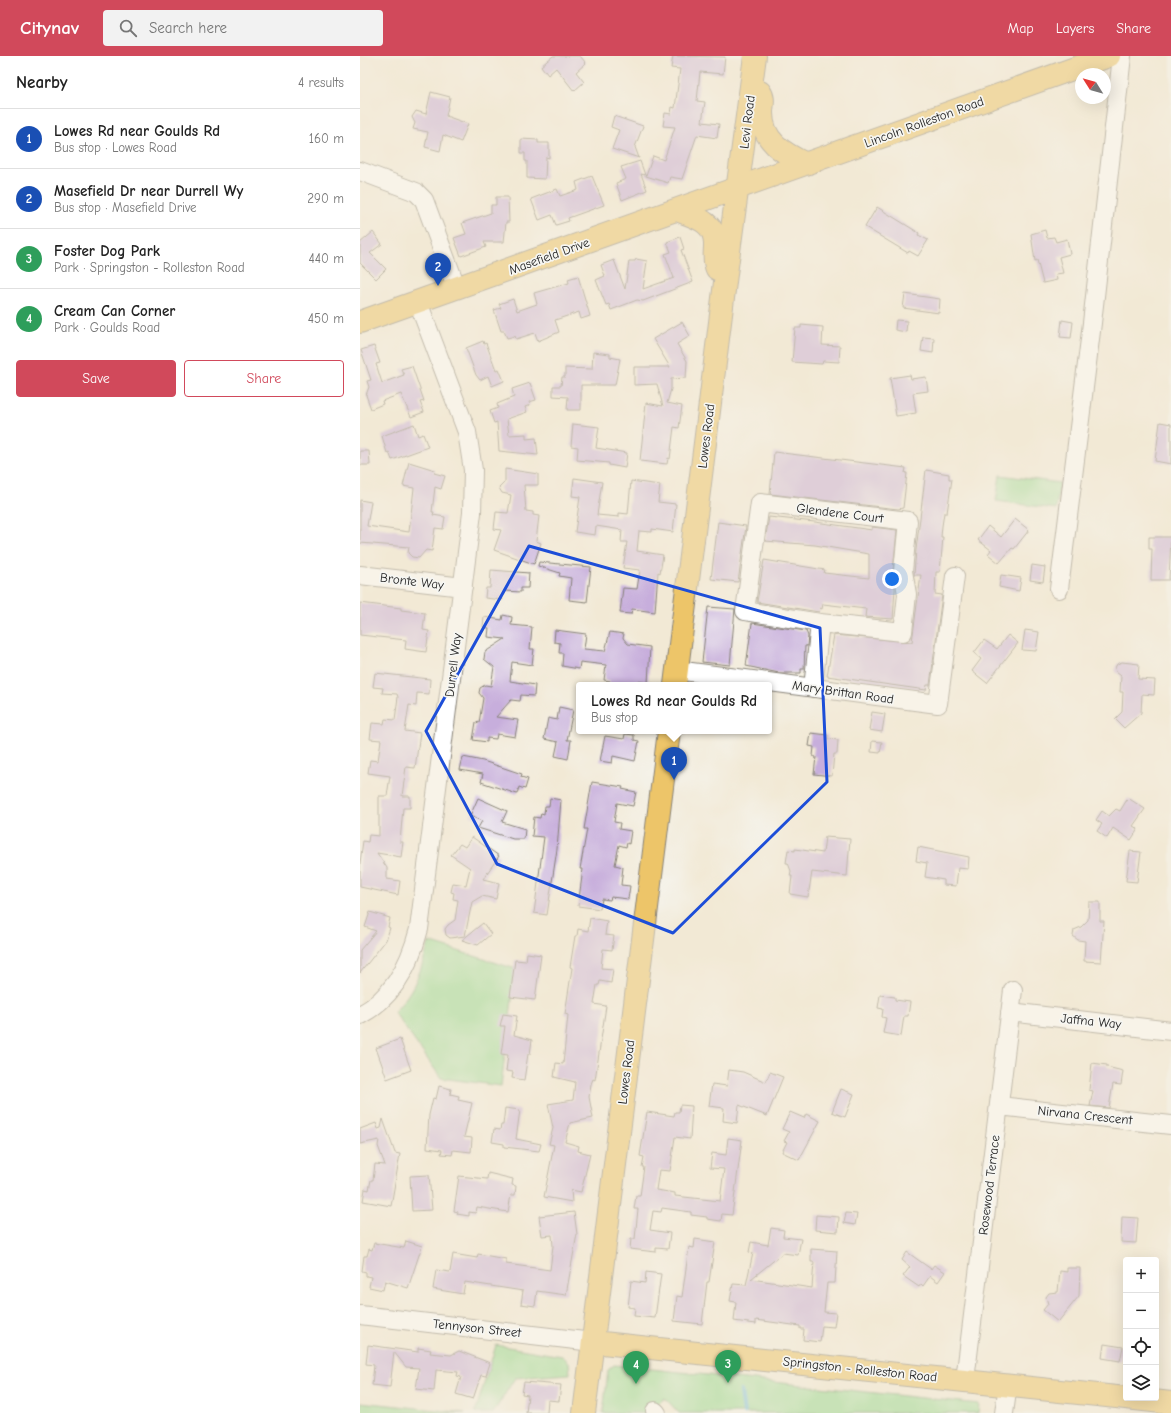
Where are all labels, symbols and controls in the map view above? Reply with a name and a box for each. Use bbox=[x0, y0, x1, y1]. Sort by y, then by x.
search box bbox=[103, 10, 383, 46]
text: Citynav bbox=[20, 17, 79, 39]
icon: search bbox=[117, 17, 139, 39]
text: Search here bbox=[149, 19, 227, 37]
text: Map bbox=[1007, 20, 1034, 37]
text: Layers bbox=[1056, 20, 1094, 37]
text: Share bbox=[1116, 20, 1151, 37]
north arrow bbox=[1075, 68, 1111, 104]
text: Nearby bbox=[16, 73, 67, 92]
text: 4 results bbox=[298, 75, 344, 90]
street label: Lincoln Rolleston Road bbox=[862, 93, 986, 151]
street label: Levi Road bbox=[736, 94, 758, 150]
text: Lowes Rd near Goulds Rd bbox=[54, 122, 220, 140]
text: 1 bbox=[26, 131, 32, 146]
text: 160 m bbox=[309, 131, 344, 146]
text: Bus stop · Lowes Road bbox=[54, 140, 177, 155]
text: Masefield Dr near Durrell Wy bbox=[54, 182, 243, 200]
text: 2 bbox=[26, 191, 32, 206]
text: 290 m bbox=[307, 191, 344, 206]
text: Bus stop · Masefield Drive bbox=[54, 200, 197, 215]
street label: Masefield Drive bbox=[507, 234, 592, 278]
text: Foster Dog Park bbox=[54, 242, 160, 260]
text: 3 bbox=[26, 251, 32, 266]
text: 440 m bbox=[308, 251, 344, 266]
pin: 2 bbox=[425, 253, 451, 286]
text: Park · Springston - Rolleston Road bbox=[54, 260, 245, 275]
text: Cream Can Corner bbox=[54, 302, 175, 320]
text: 4 bbox=[26, 311, 32, 326]
text: 450 m bbox=[308, 311, 344, 326]
text: Park · Goulds Road bbox=[54, 320, 160, 335]
button: Save bbox=[16, 360, 176, 397]
button: Share bbox=[184, 360, 344, 397]
street label: Lowes Road bbox=[695, 403, 717, 469]
street label: Glendene Court bbox=[796, 500, 886, 526]
your location bbox=[882, 569, 902, 589]
street label: Bronte Way bbox=[379, 570, 445, 592]
street label: Durrell Way bbox=[442, 632, 464, 698]
street label: Mary Brittan Road bbox=[791, 677, 895, 707]
popup bbox=[576, 682, 772, 734]
text: Lowes Rd near Goulds Rd bbox=[591, 692, 757, 710]
text: Bus stop bbox=[591, 710, 638, 725]
pin: 1 bbox=[661, 747, 687, 780]
street label: Jaffna Way bbox=[1060, 1010, 1122, 1032]
street label: Lowes Road bbox=[615, 1039, 637, 1105]
street label: Nirvana Crescent bbox=[1037, 1103, 1134, 1128]
street label: Rosewood Terrace bbox=[975, 1134, 1003, 1236]
map controls bbox=[1123, 1257, 1159, 1401]
button: + bbox=[1123, 1257, 1159, 1293]
button: − bbox=[1123, 1293, 1159, 1329]
street label: Tennyson Street bbox=[432, 1316, 523, 1340]
button: locate bbox=[1123, 1329, 1159, 1365]
pin: 3 bbox=[715, 1350, 741, 1383]
pin: 4 bbox=[623, 1351, 649, 1384]
street label: Springston - Rolleston Road bbox=[782, 1353, 938, 1385]
button: layers bbox=[1123, 1365, 1159, 1401]

